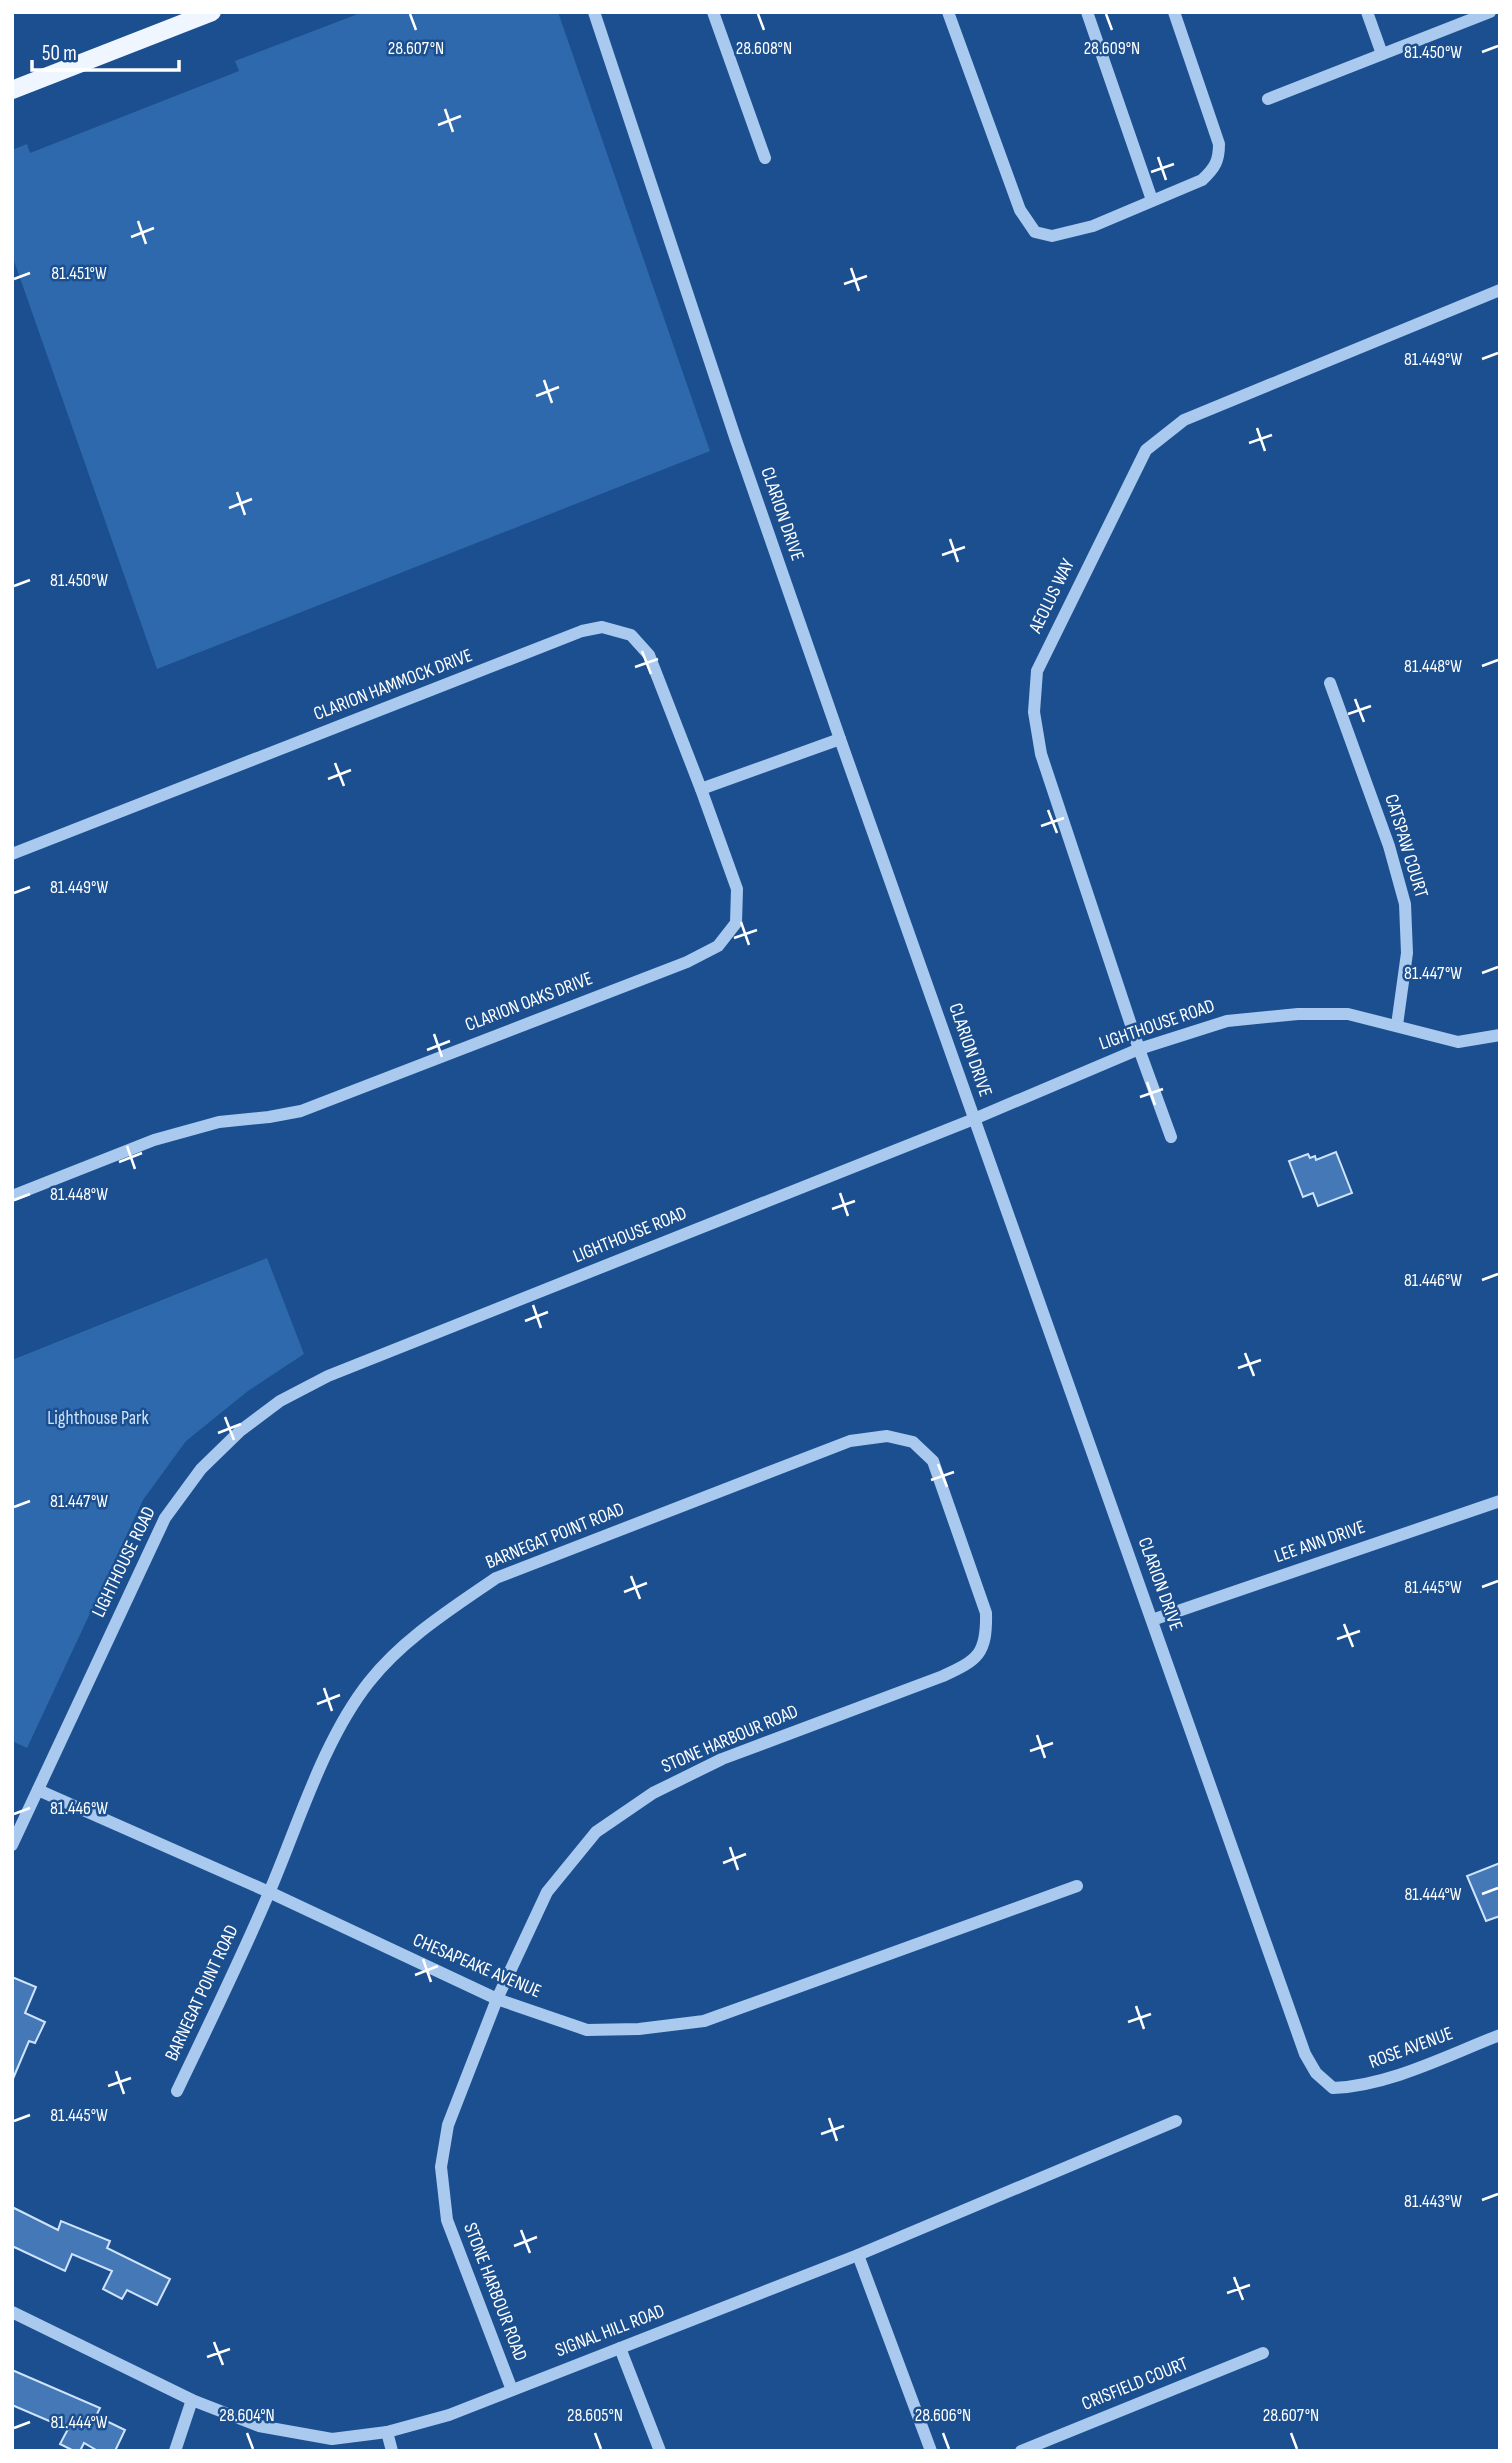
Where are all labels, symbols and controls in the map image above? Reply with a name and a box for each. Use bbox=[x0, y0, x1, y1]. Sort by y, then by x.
scale bar bbox=[32, 28, 178, 72]
text: 28.607°N bbox=[388, 38, 444, 59]
text: 28.608°N bbox=[736, 38, 792, 59]
text: 28.609°N bbox=[1084, 38, 1140, 59]
text: 50 m bbox=[42, 41, 77, 66]
text: 81.450°W bbox=[1404, 42, 1462, 63]
text: 81.451°W bbox=[51, 263, 107, 284]
text: 81.449°W bbox=[1404, 349, 1462, 370]
street label: CLARION DRIVE bbox=[755, 464, 809, 564]
street label: AEOLUS WAY bbox=[1024, 555, 1080, 638]
text: 81.450°W bbox=[50, 570, 108, 591]
street label: CLARION HAMMOCK DRIVE bbox=[310, 644, 476, 726]
text: 81.448°W bbox=[1404, 656, 1462, 677]
street label: CATSPAW COURT bbox=[1379, 791, 1433, 901]
text: 81.449°W bbox=[50, 877, 108, 898]
text: 81.447°W bbox=[1404, 963, 1462, 984]
street label: CLARION OAKS DRIVE bbox=[462, 967, 596, 1037]
street label: LIGHTHOUSE ROAD bbox=[1096, 995, 1218, 1055]
street label: CLARION DRIVE bbox=[943, 1000, 997, 1100]
text: 81.448°W bbox=[50, 1184, 108, 1205]
street label: LIGHTHOUSE ROAD bbox=[570, 1202, 690, 1268]
text: 81.446°W bbox=[1404, 1270, 1462, 1291]
park label: Lighthouse Park bbox=[47, 1407, 149, 1430]
text: 81.447°W bbox=[50, 1491, 108, 1512]
street label: BARNEGAT POINT ROAD bbox=[482, 1498, 628, 1574]
street label: LIGHTHOUSE ROAD bbox=[87, 1503, 161, 1621]
street label: LEE ANN DRIVE bbox=[1272, 1516, 1368, 1568]
street label: CLARION DRIVE bbox=[1133, 1534, 1187, 1634]
text: 81.445°W bbox=[1404, 1577, 1462, 1598]
street label: STONE HARBOUR ROAD bbox=[658, 1700, 802, 1778]
text: 81.446°W bbox=[50, 1798, 108, 1819]
text: 81.444°W bbox=[1404, 1884, 1462, 1905]
street label: BARNEGAT POINT ROAD bbox=[160, 1921, 244, 2065]
street label: CHESAPEAKE AVENUE bbox=[409, 1929, 545, 2003]
street label: ROSE AVENUE bbox=[1366, 2022, 1456, 2074]
text: 81.445°W bbox=[50, 2105, 108, 2126]
text: 81.443°W bbox=[1404, 2191, 1462, 2212]
street label: STONE HARBOUR ROAD bbox=[458, 2220, 532, 2364]
street label: SIGNAL HILL ROAD bbox=[552, 2300, 668, 2362]
street label: CRISFIELD COURT bbox=[1078, 2352, 1192, 2416]
text: 28.604°N bbox=[219, 2405, 275, 2426]
text: 28.605°N bbox=[567, 2405, 623, 2426]
text: 28.606°N bbox=[915, 2405, 971, 2426]
text: 28.607°N bbox=[1263, 2405, 1319, 2426]
text: 81.444°W bbox=[50, 2412, 108, 2433]

